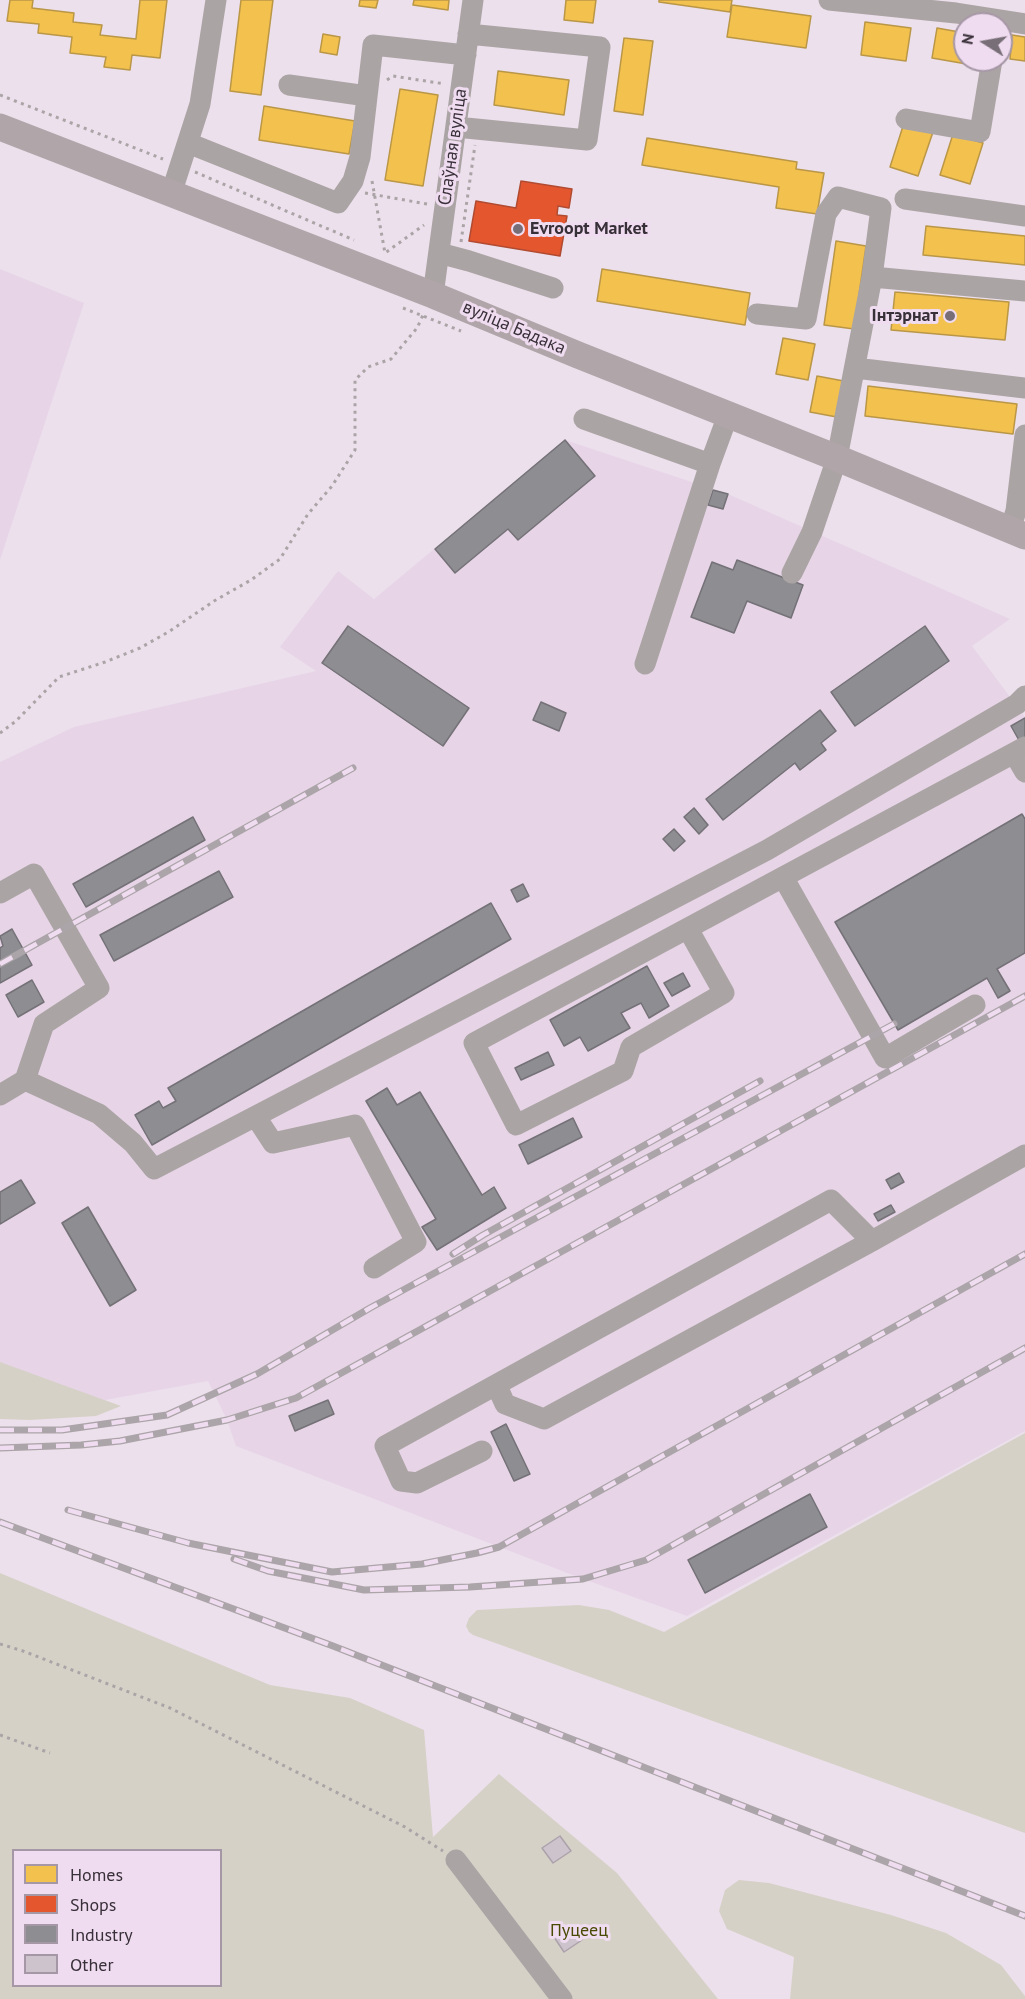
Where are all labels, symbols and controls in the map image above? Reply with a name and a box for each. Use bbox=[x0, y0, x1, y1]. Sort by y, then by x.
north arrow bbox=[953, 12, 1013, 72]
text: N bbox=[956, 32, 978, 46]
street label: Слаўная вуліца bbox=[434, 87, 472, 207]
place label: Evroopt Market bbox=[530, 218, 648, 240]
marker: Evroopt Market bbox=[511, 222, 525, 236]
street label: вуліца Бадака bbox=[459, 297, 569, 359]
place label: Інтэрнат bbox=[872, 305, 938, 327]
marker: Інтэрнат bbox=[943, 309, 957, 323]
legend bbox=[12, 1849, 222, 1987]
text: Homes bbox=[70, 1863, 123, 1886]
text: Shops bbox=[70, 1893, 116, 1916]
park label: Пуцеец bbox=[550, 1920, 608, 1942]
text: Industry bbox=[70, 1923, 133, 1946]
text: Other bbox=[70, 1953, 114, 1976]

